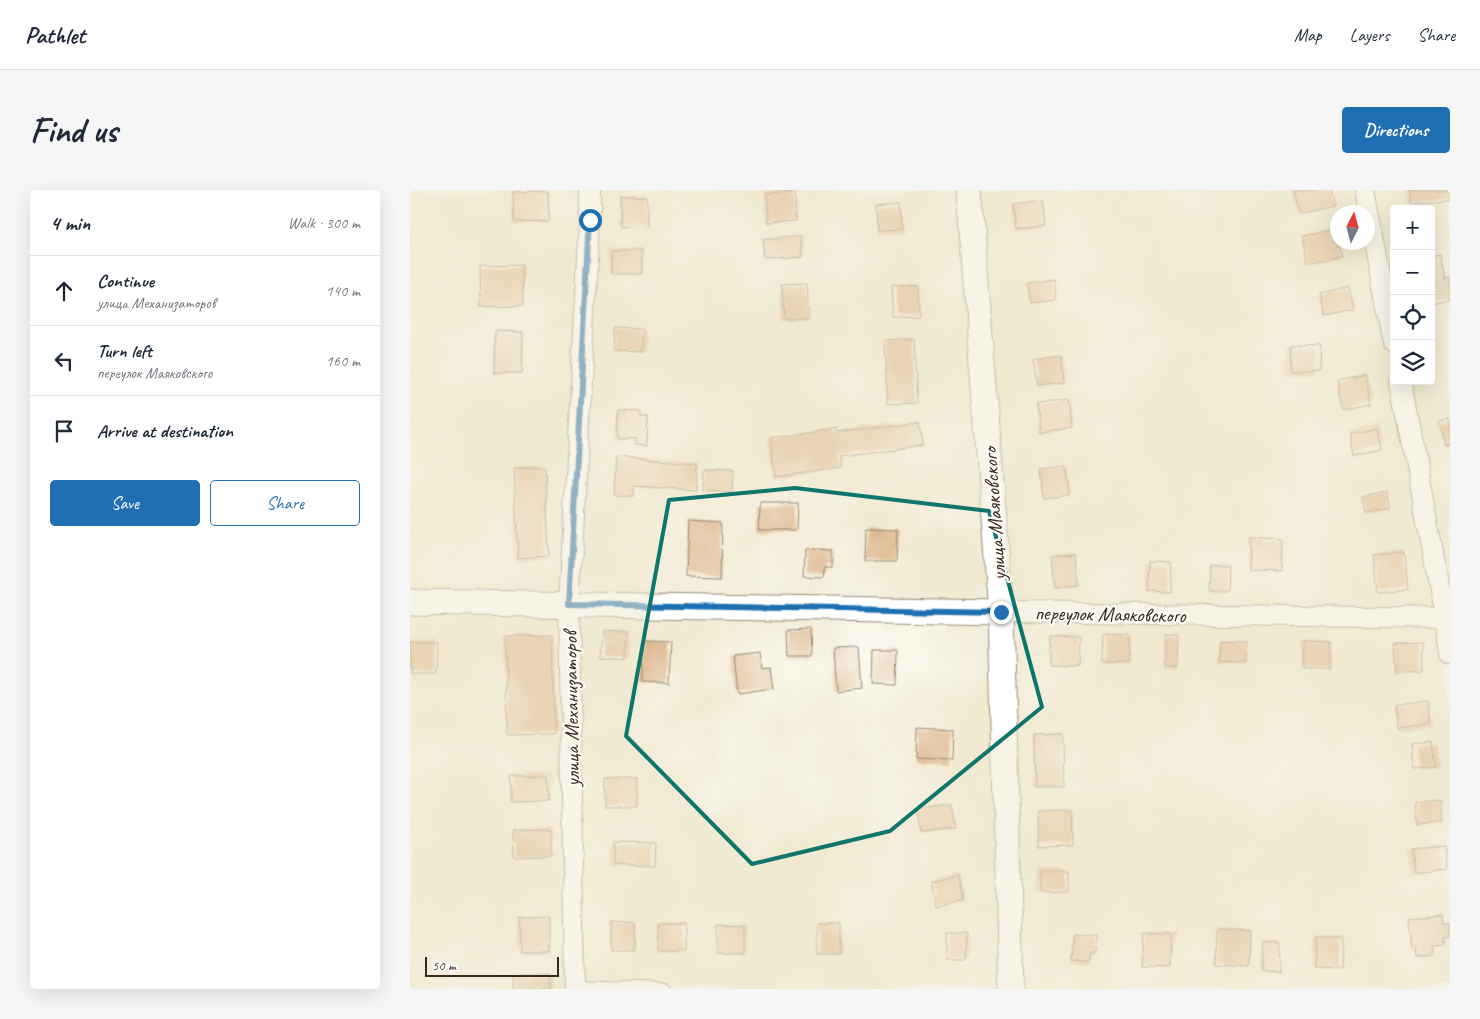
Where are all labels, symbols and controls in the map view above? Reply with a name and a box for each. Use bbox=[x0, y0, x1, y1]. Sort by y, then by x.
text: Pathlet bbox=[25, 20, 85, 50]
text: Map bbox=[1294, 24, 1322, 46]
text: Layers bbox=[1350, 24, 1389, 46]
text: Share bbox=[1417, 24, 1455, 46]
button: Directions bbox=[1342, 107, 1450, 153]
text: Find us bbox=[30, 108, 117, 153]
north arrow bbox=[1330, 205, 1375, 250]
map controls bbox=[1390, 205, 1435, 385]
button: + bbox=[1390, 205, 1435, 250]
route start bbox=[579, 209, 602, 232]
text: 4 min bbox=[50, 210, 90, 236]
text: Walk · 300 m bbox=[288, 213, 360, 233]
button: − bbox=[1390, 250, 1435, 295]
text: Continue bbox=[97, 269, 154, 293]
icon: ahead bbox=[50, 277, 78, 305]
text: 140 m bbox=[326, 281, 360, 301]
text: улица Механизаторов bbox=[97, 293, 215, 313]
button: locate bbox=[1390, 295, 1435, 340]
text: Turn left bbox=[97, 339, 152, 363]
button: layers bbox=[1390, 340, 1435, 385]
icon: left bbox=[50, 347, 78, 375]
text: 160 m bbox=[326, 351, 360, 371]
text: переулок Маяковского bbox=[97, 363, 212, 383]
icon: arrive bbox=[50, 417, 78, 445]
text: Arrive at destination bbox=[97, 419, 233, 443]
street label: улица Маяковского bbox=[976, 444, 1012, 583]
button: Save bbox=[50, 480, 200, 526]
button: Share bbox=[210, 480, 360, 526]
street label: переулок Маяковского bbox=[1034, 600, 1187, 628]
route end bbox=[990, 601, 1013, 624]
street label: улица Механизаторов bbox=[557, 627, 585, 789]
scale bar bbox=[425, 954, 559, 977]
text: 50 m bbox=[432, 957, 456, 974]

